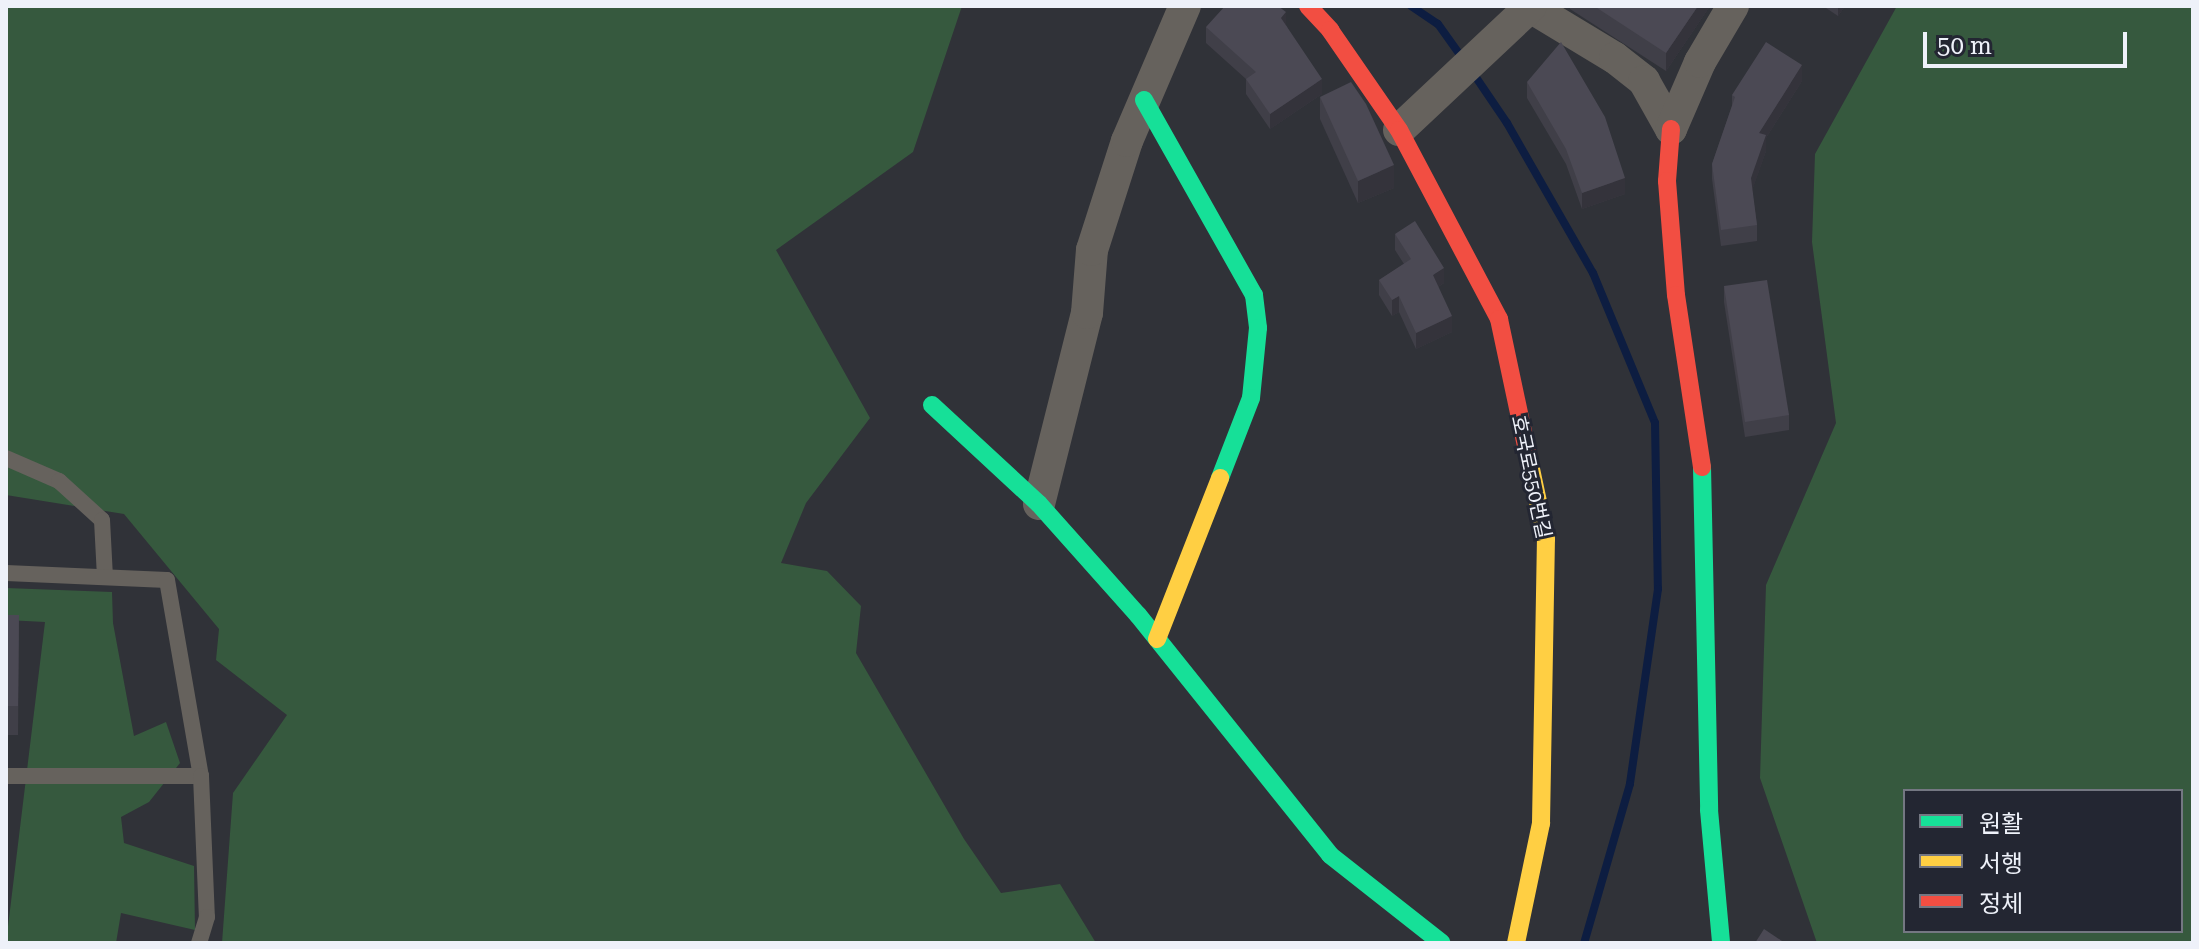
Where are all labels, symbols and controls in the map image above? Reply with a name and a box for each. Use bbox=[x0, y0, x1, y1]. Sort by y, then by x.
scale bar bbox=[1927, 16, 2131, 66]
text: 50 m bbox=[1937, 32, 1992, 60]
street label: 호국로550번길 bbox=[1506, 413, 1556, 541]
legend bbox=[1903, 789, 2183, 933]
text: 원활 bbox=[1979, 810, 2023, 838]
text: 서행 bbox=[1979, 850, 2023, 878]
text: 정체 bbox=[1979, 890, 2023, 918]

